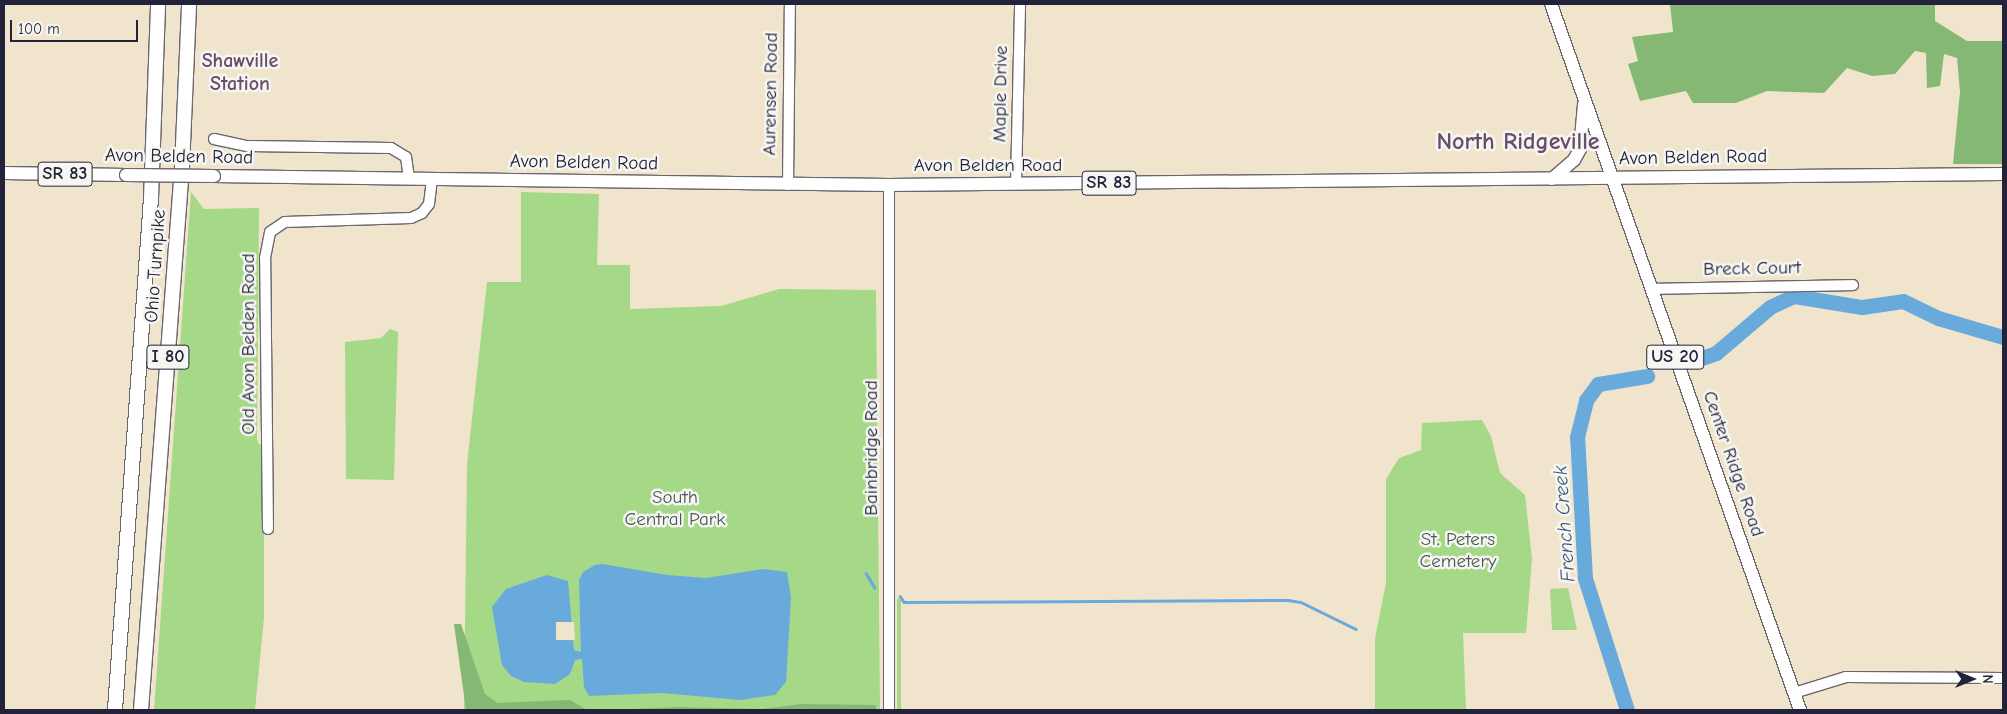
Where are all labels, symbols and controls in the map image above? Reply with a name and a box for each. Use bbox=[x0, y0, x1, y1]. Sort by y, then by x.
scale bar bbox=[12, 10, 140, 42]
text: 100 m bbox=[18, 20, 60, 38]
street label: Aurensen Road bbox=[759, 32, 783, 156]
street label: Maple Drive bbox=[989, 45, 1013, 143]
district label: Shawville Station bbox=[202, 48, 278, 95]
district label: North Ridgeville bbox=[1436, 128, 1600, 156]
street label: Avon Belden Road bbox=[105, 144, 253, 170]
street label: Avon Belden Road bbox=[1619, 145, 1767, 171]
street label: Avon Belden Road bbox=[510, 150, 658, 176]
street label: Avon Belden Road bbox=[914, 155, 1062, 177]
road number: SR 83 bbox=[38, 158, 92, 190]
road number: SR 83 bbox=[1082, 168, 1136, 198]
street label: Ohio Turnpike bbox=[141, 209, 171, 323]
street label: Old Avon Belden Road bbox=[238, 253, 260, 435]
street label: Breck Court bbox=[1703, 257, 1801, 281]
road number: I 80 bbox=[146, 342, 190, 372]
road number: US 20 bbox=[1645, 342, 1705, 372]
street label: Bainbridge Road bbox=[861, 380, 883, 516]
street label: Center Ridge Road bbox=[1697, 388, 1769, 540]
water label: French Creek bbox=[1548, 465, 1580, 583]
park label: South Central Park bbox=[624, 487, 726, 531]
park label: St. Peters Cemetery bbox=[1420, 529, 1496, 573]
north arrow bbox=[1947, 654, 1997, 704]
text: N bbox=[1979, 674, 1996, 684]

